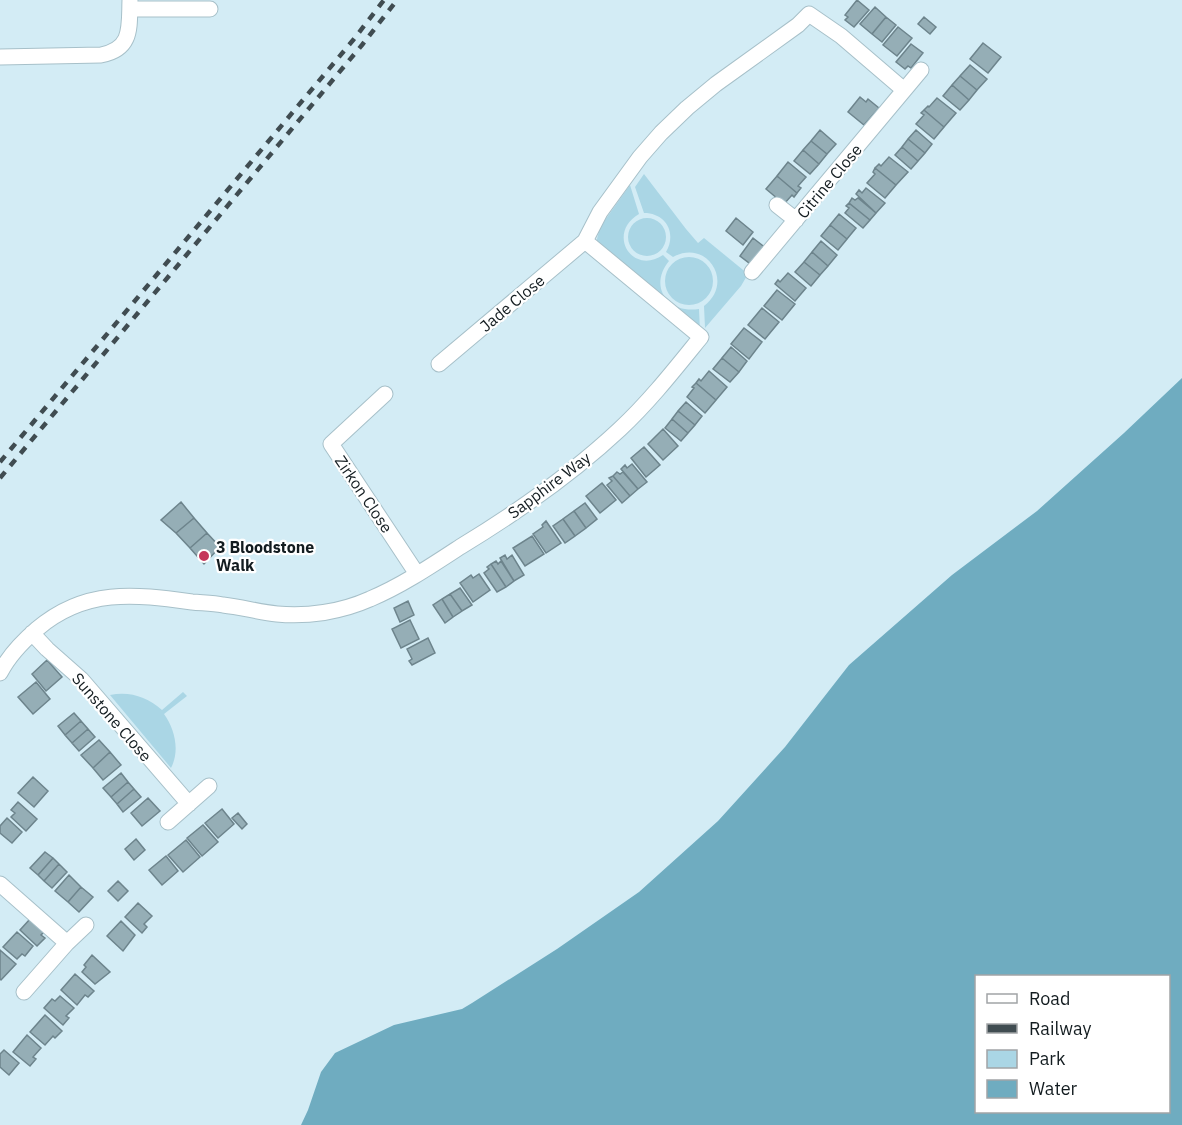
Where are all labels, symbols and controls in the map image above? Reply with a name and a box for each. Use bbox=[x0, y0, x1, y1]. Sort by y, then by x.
street label: Citrine Close bbox=[792, 140, 866, 222]
street label: Jade Close bbox=[476, 270, 549, 336]
street label: Sapphire Way bbox=[504, 447, 594, 523]
street label: Zirkon Close bbox=[331, 452, 397, 537]
place label: 3 Bloodstone Walk bbox=[216, 537, 314, 575]
marker: 3 Bloodstone Walk bbox=[197, 549, 211, 563]
street label: Sunstone Close bbox=[68, 668, 156, 766]
legend bbox=[975, 975, 1170, 1113]
text: Road bbox=[1029, 987, 1070, 1010]
text: Railway bbox=[1029, 1017, 1091, 1040]
text: Park bbox=[1029, 1047, 1066, 1070]
text: Water bbox=[1029, 1077, 1078, 1100]

